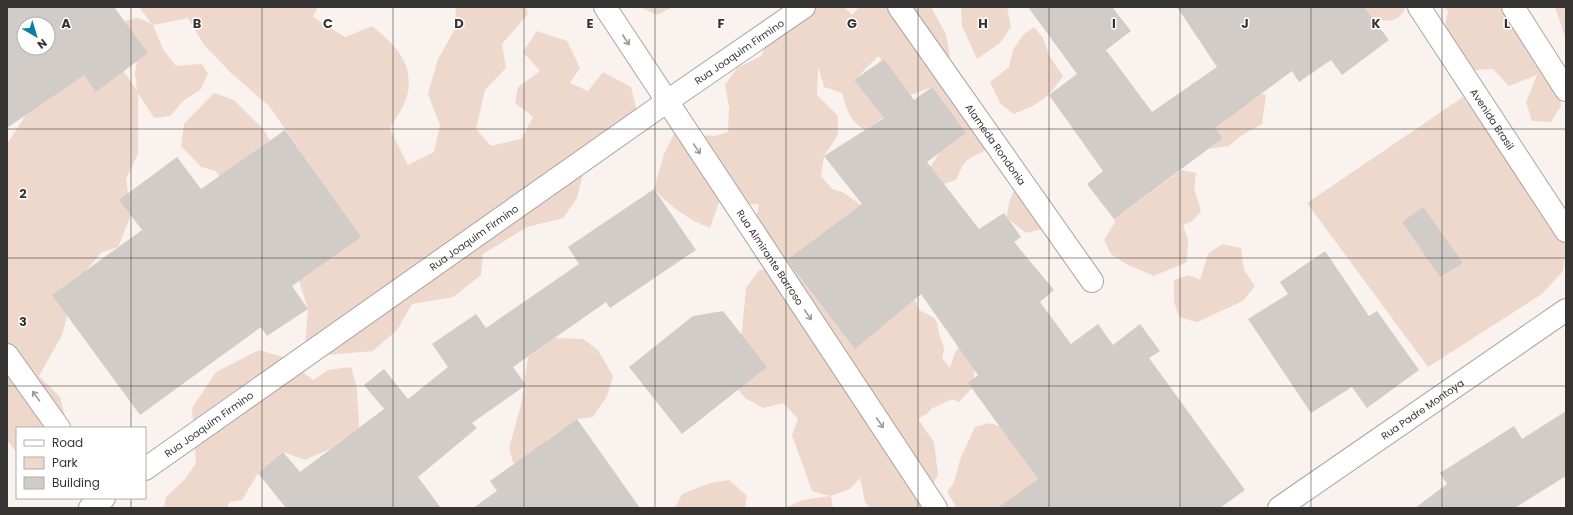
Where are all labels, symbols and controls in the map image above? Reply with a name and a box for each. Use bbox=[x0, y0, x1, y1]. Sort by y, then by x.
text: A bbox=[61, 14, 71, 33]
text: B bbox=[193, 14, 202, 33]
text: C bbox=[323, 14, 333, 33]
text: D bbox=[454, 14, 464, 33]
text: E bbox=[586, 14, 594, 33]
text: G bbox=[847, 14, 857, 33]
text: H bbox=[978, 14, 988, 33]
text: I bbox=[1112, 14, 1116, 33]
text: J bbox=[1241, 14, 1249, 33]
text: K bbox=[1371, 14, 1381, 33]
text: L bbox=[1504, 14, 1510, 33]
north arrow bbox=[16, 16, 56, 56]
street label: Rua Joaquim Firmino bbox=[692, 16, 786, 86]
one-way arrow bbox=[622, 34, 630, 45]
text: N bbox=[34, 35, 50, 53]
street label: Avenida Brasil bbox=[1467, 86, 1518, 153]
street label: Alameda Rondonia bbox=[961, 101, 1029, 188]
one-way arrow bbox=[693, 143, 701, 154]
text: 2 bbox=[19, 184, 27, 203]
street label: Rua Joaquim Firmino bbox=[426, 201, 522, 275]
street label: Rua Almirante Barroso bbox=[733, 207, 807, 308]
one-way arrow bbox=[804, 309, 812, 320]
text: 3 bbox=[19, 312, 27, 331]
street label: Rua Padre Montoya bbox=[1378, 376, 1467, 444]
street label: Rua Joaquim Firmino bbox=[161, 388, 257, 461]
one-way arrow bbox=[32, 391, 40, 402]
one-way arrow bbox=[876, 417, 884, 428]
legend bbox=[16, 427, 146, 499]
text: Road bbox=[52, 434, 83, 451]
text: Park bbox=[52, 454, 79, 471]
text: Building bbox=[52, 474, 100, 491]

